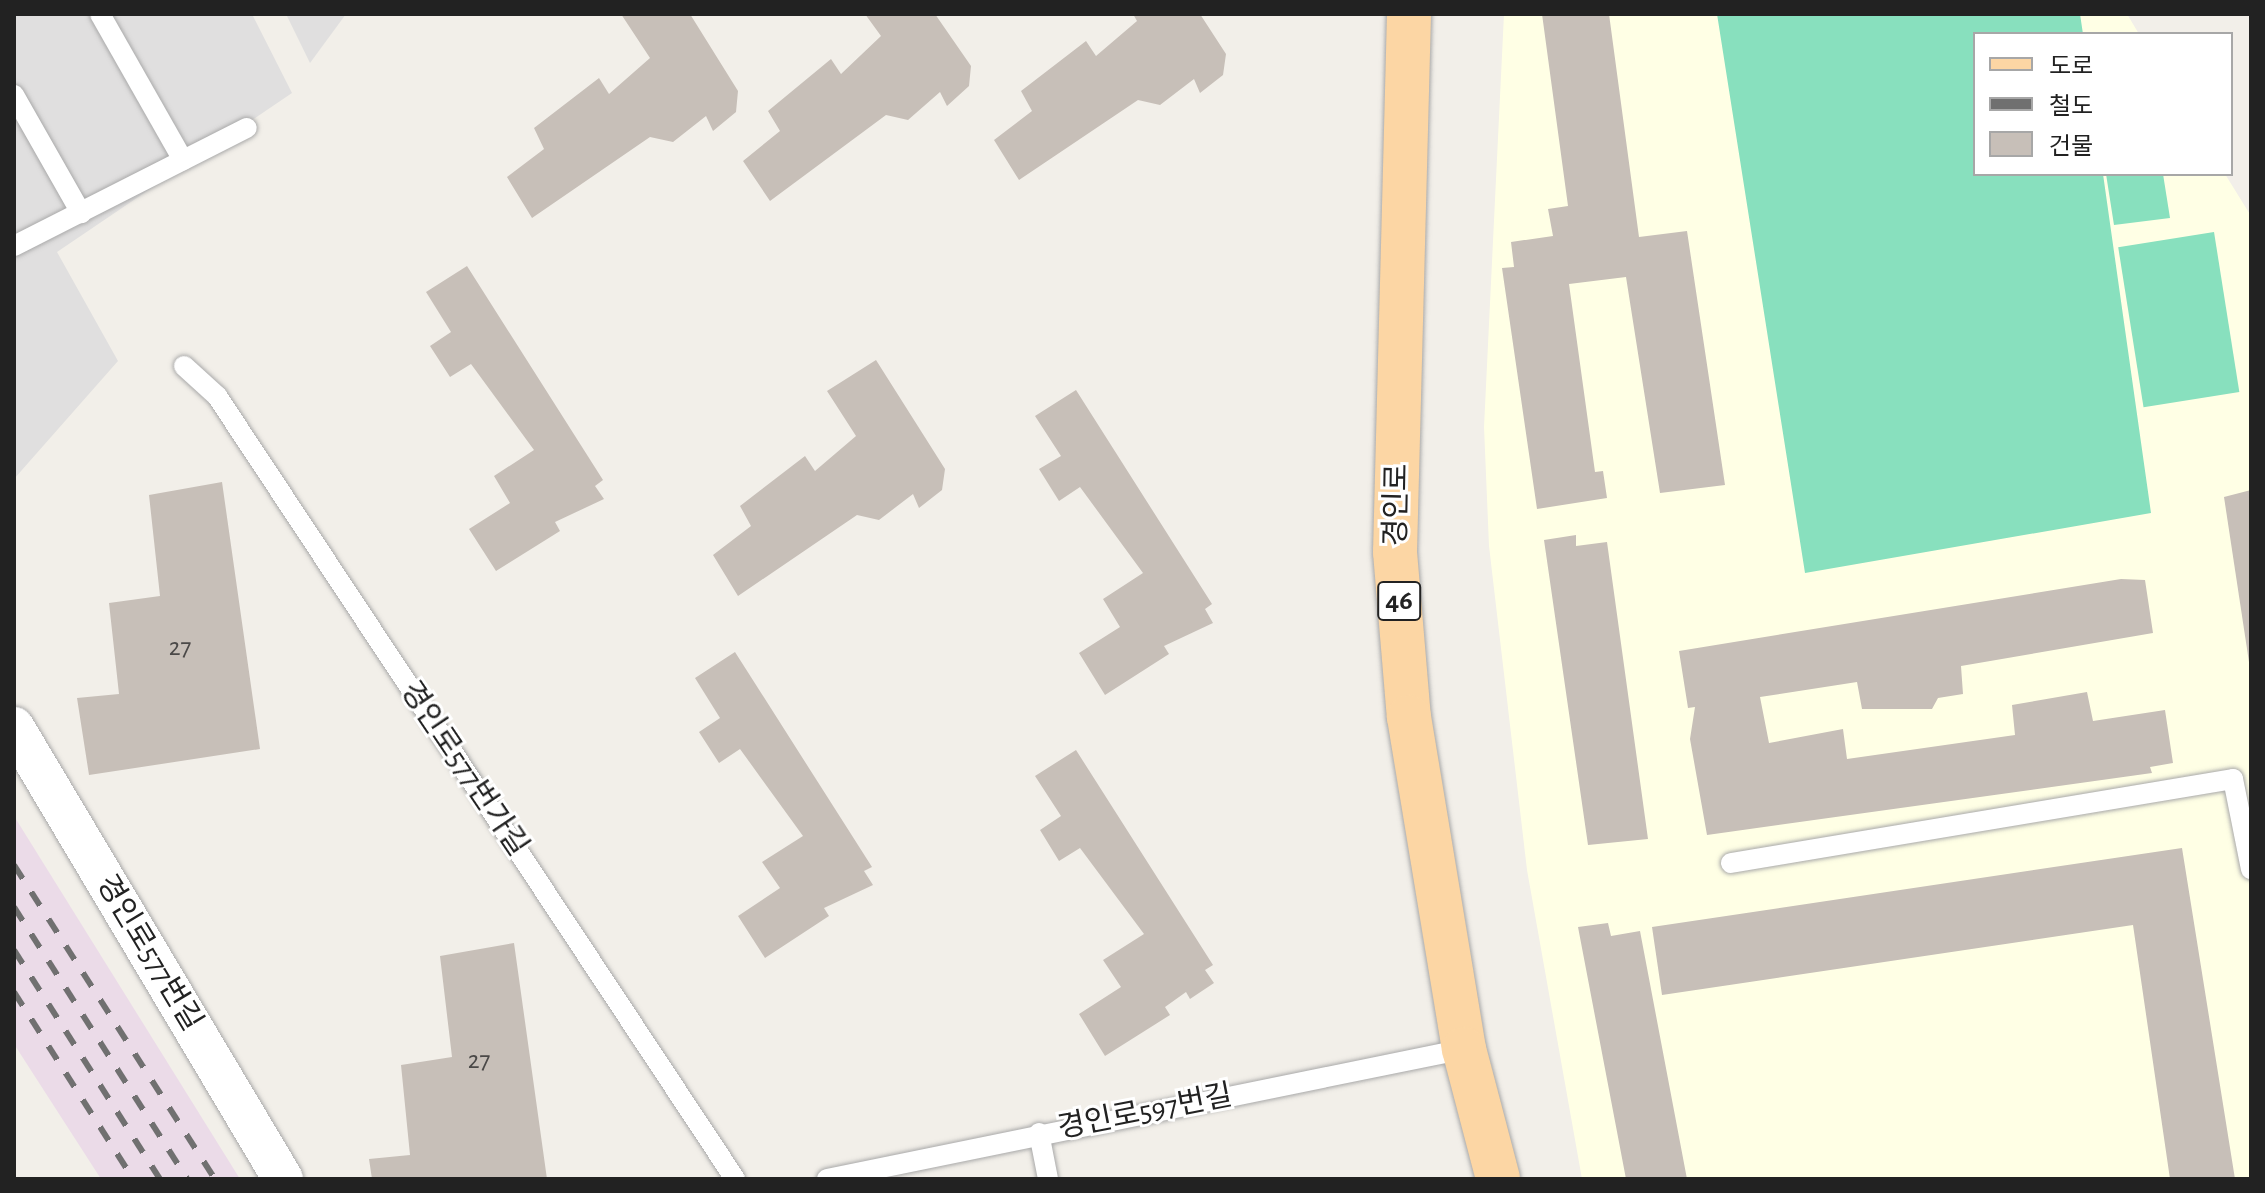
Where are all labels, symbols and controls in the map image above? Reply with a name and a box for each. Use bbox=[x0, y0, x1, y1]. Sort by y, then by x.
legend bbox=[1973, 32, 2233, 176]
text: 도로 bbox=[2049, 55, 2093, 79]
text: 철도 bbox=[2049, 95, 2093, 119]
text: 건물 bbox=[2049, 135, 2093, 159]
street label: 경인로 bbox=[1378, 463, 1416, 547]
road number: 46 bbox=[1377, 577, 1421, 625]
house number: 27 bbox=[169, 632, 191, 664]
street label: 경인로577번가길 bbox=[392, 675, 536, 863]
street label: 경인로577번길 bbox=[88, 868, 210, 1038]
house number: 27 bbox=[468, 1045, 490, 1077]
street label: 경인로597번길 bbox=[1055, 1077, 1235, 1147]

